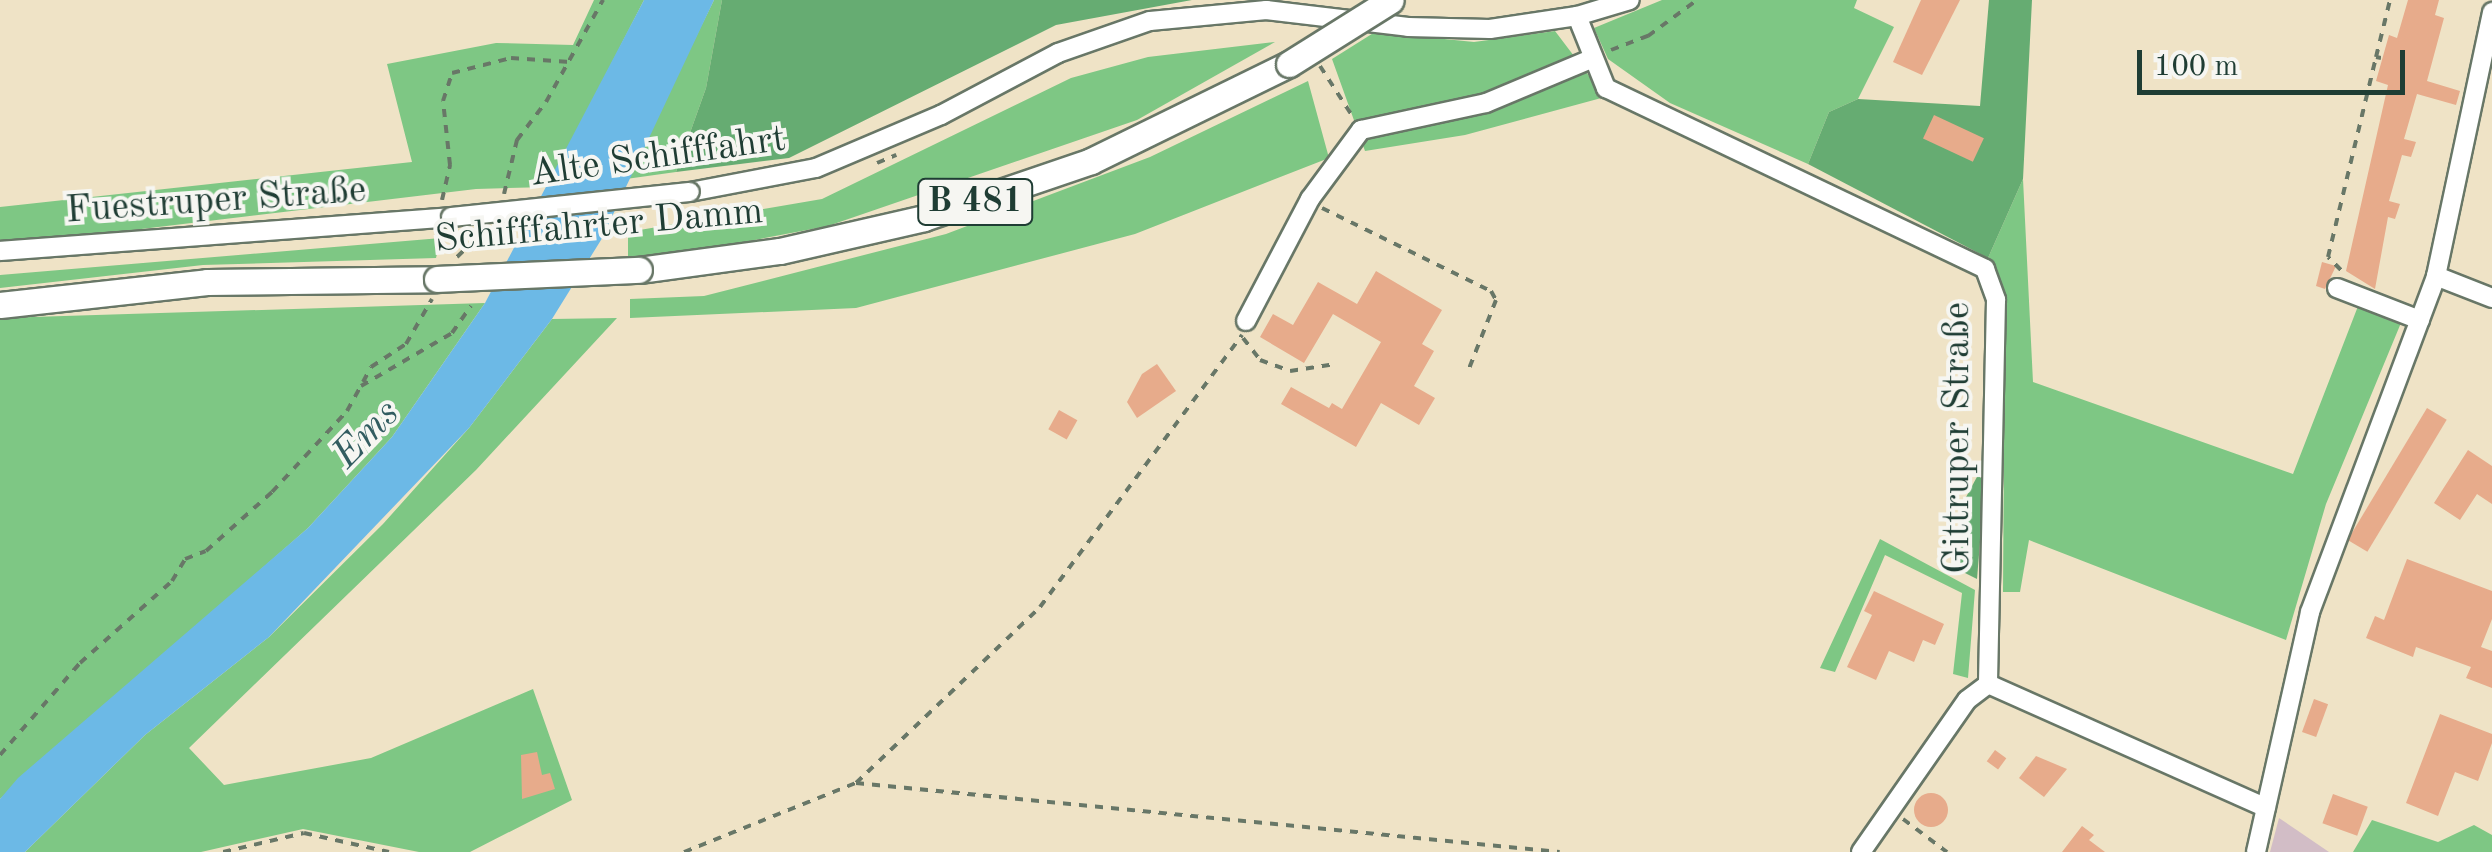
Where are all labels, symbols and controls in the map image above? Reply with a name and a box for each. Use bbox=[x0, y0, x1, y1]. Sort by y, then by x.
scale bar bbox=[2142, 30, 2410, 92]
text: 100 m bbox=[2154, 52, 2238, 82]
street label: Alte Schifffahrt bbox=[527, 117, 789, 199]
street label: Fuestruper Straße bbox=[64, 169, 368, 235]
road number: B 481 bbox=[915, 172, 1035, 232]
street label: Schifffahrter Damm bbox=[433, 190, 765, 264]
street label: Gittruper Straße bbox=[1936, 302, 1982, 574]
water label: Ems bbox=[323, 391, 411, 479]

